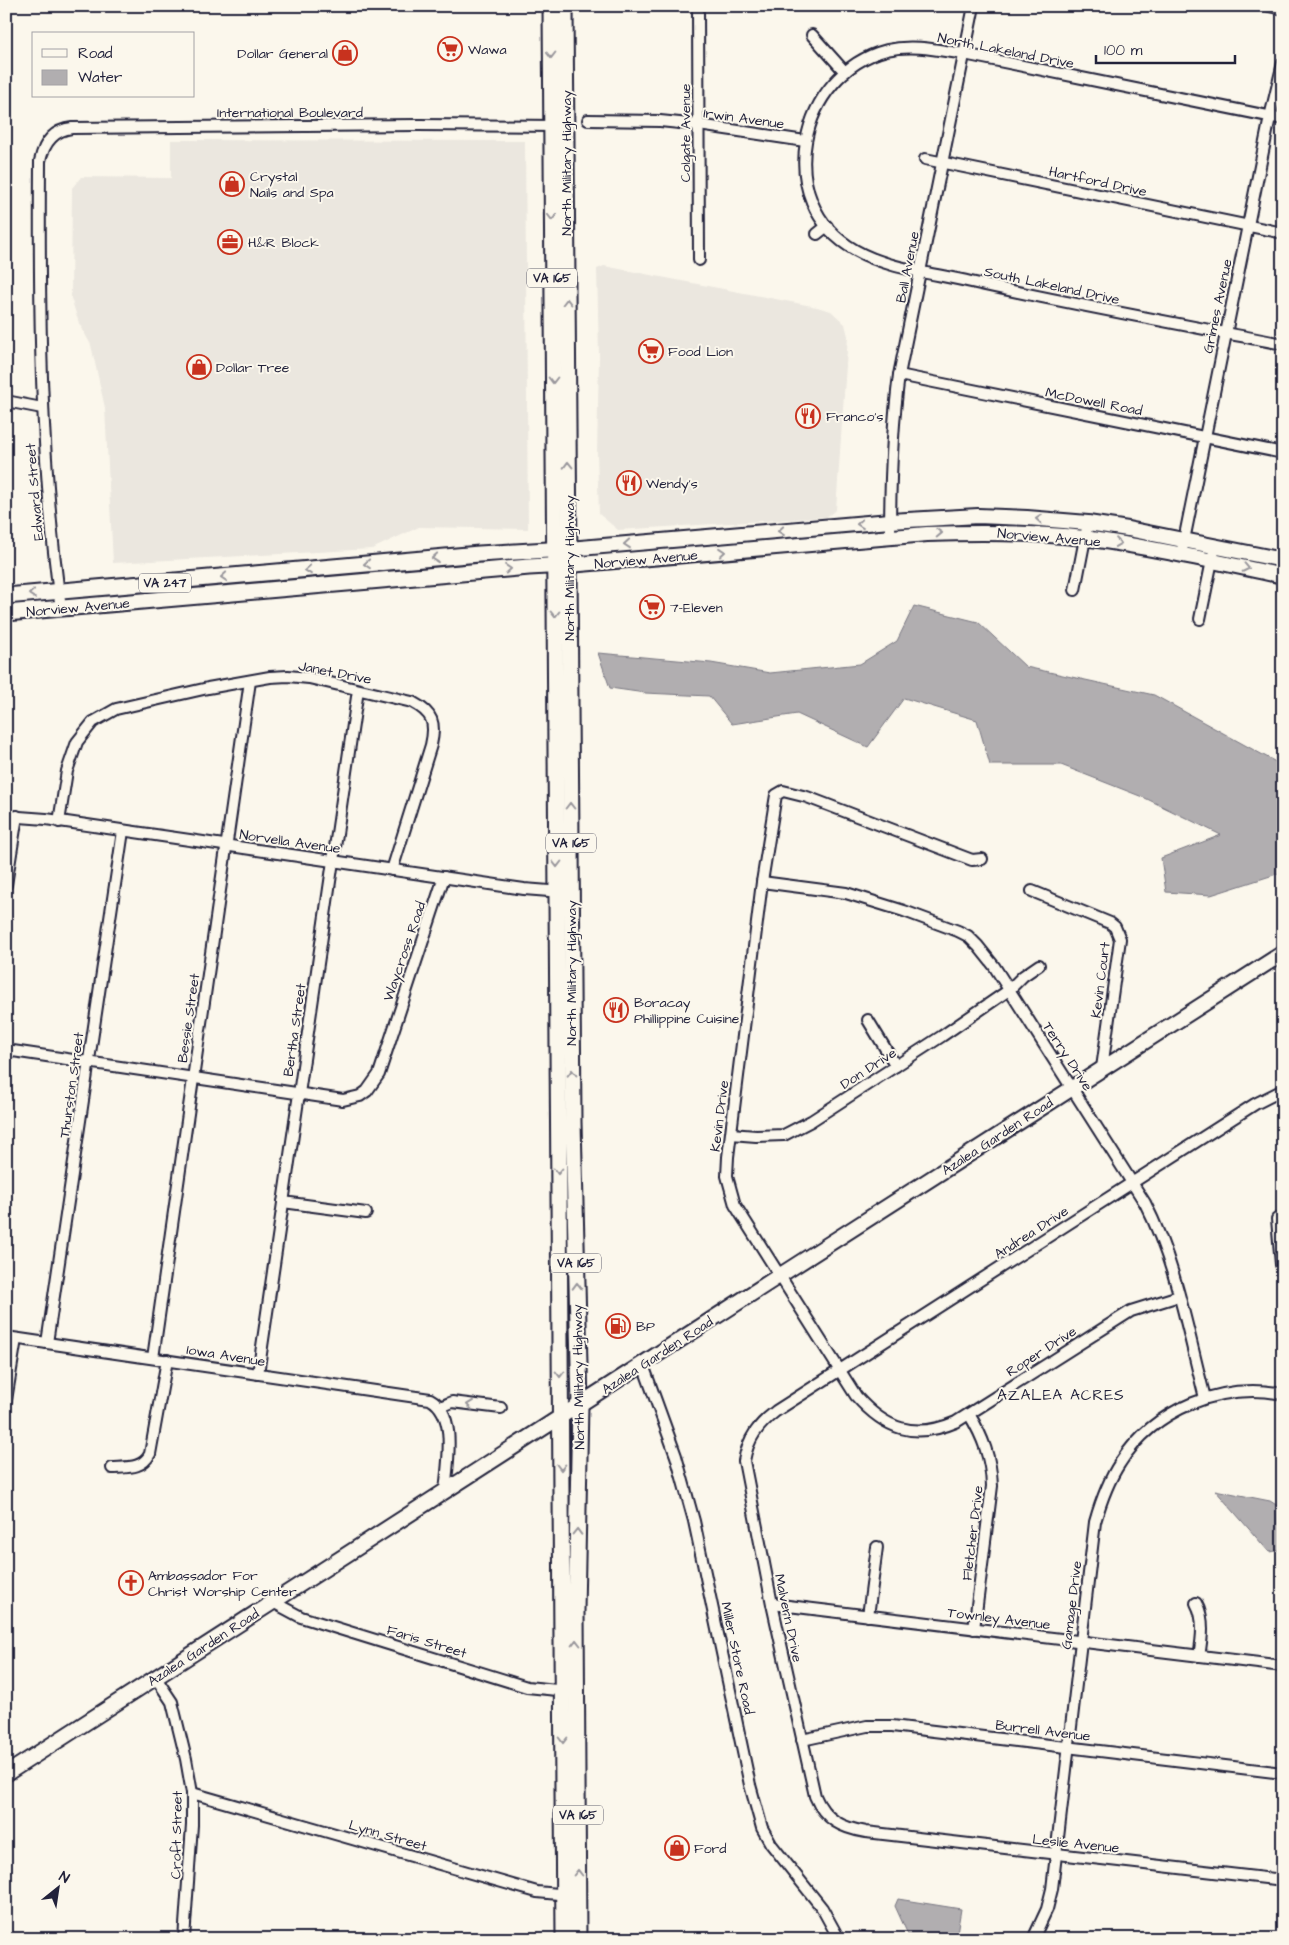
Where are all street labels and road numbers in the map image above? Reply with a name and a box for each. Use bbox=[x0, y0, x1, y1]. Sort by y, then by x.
street label: North Lakeland Drive bbox=[936, 28, 1076, 74]
street label: Colgate Avenue bbox=[676, 83, 696, 182]
street label: North Military Highway bbox=[557, 90, 577, 236]
street label: International Boulevard bbox=[217, 103, 363, 123]
street label: Irwin Avenue bbox=[702, 103, 786, 135]
street label: Hartford Drive bbox=[1047, 162, 1149, 202]
street label: Ball Avenue bbox=[891, 229, 925, 305]
street label: Grimes Avenue bbox=[1198, 257, 1238, 355]
street label: South Lakeland Drive bbox=[982, 262, 1122, 310]
road number: VA 165 bbox=[527, 268, 577, 288]
street label: McDowell Road bbox=[1044, 383, 1144, 421]
street label: Edward Street bbox=[21, 442, 49, 541]
street label: North Military Highway bbox=[560, 495, 580, 641]
street label: Norview Avenue bbox=[996, 524, 1102, 553]
street label: Norview Avenue bbox=[594, 545, 699, 574]
road number: VA 247 bbox=[139, 574, 191, 592]
street label: Norview Avenue bbox=[26, 593, 131, 622]
street label: Janet Drive bbox=[297, 656, 374, 690]
street label: Norvella Avenue bbox=[238, 825, 342, 859]
road number: VA 165 bbox=[546, 834, 596, 852]
street label: Waycross Road bbox=[379, 899, 431, 1004]
street label: North Military Highway bbox=[562, 900, 582, 1046]
street label: Kevin Court bbox=[1086, 941, 1116, 1019]
street label: Bessie Street bbox=[173, 972, 205, 1064]
street label: Bertha Street bbox=[279, 982, 311, 1078]
street label: Terry Drive bbox=[1037, 1018, 1097, 1095]
street label: Thurston Street bbox=[55, 1031, 89, 1139]
street label: Don Drive bbox=[837, 1043, 901, 1094]
street label: Kevin Drive bbox=[706, 1079, 734, 1153]
street label: Azalea Garden Road bbox=[938, 1093, 1057, 1181]
street label: Andrea Drive bbox=[990, 1201, 1073, 1264]
road number: VA 165 bbox=[551, 1254, 601, 1272]
street label: North Military Highway bbox=[568, 1304, 590, 1450]
street label: Azalea Garden Road bbox=[598, 1312, 717, 1400]
street label: Roper Drive bbox=[1002, 1321, 1081, 1382]
street label: Iowa Avenue bbox=[185, 1340, 267, 1372]
street label: Fletcher Drive bbox=[957, 1484, 989, 1582]
street label: Gamage Drive bbox=[1057, 1559, 1087, 1651]
street label: Malvern Drive bbox=[769, 1572, 807, 1665]
street label: Miller Store Road bbox=[715, 1600, 759, 1716]
street label: Townley Avenue bbox=[946, 1603, 1052, 1635]
street label: Azalea Garden Road bbox=[144, 1604, 263, 1692]
street label: Faris Street bbox=[384, 1620, 469, 1664]
street label: Burrell Avenue bbox=[994, 1715, 1092, 1747]
street label: Croft Street bbox=[166, 1790, 188, 1879]
road number: VA 165 bbox=[553, 1806, 603, 1824]
street label: Lynn Street bbox=[346, 1815, 429, 1857]
street label: Leslie Avenue bbox=[1031, 1829, 1121, 1859]

